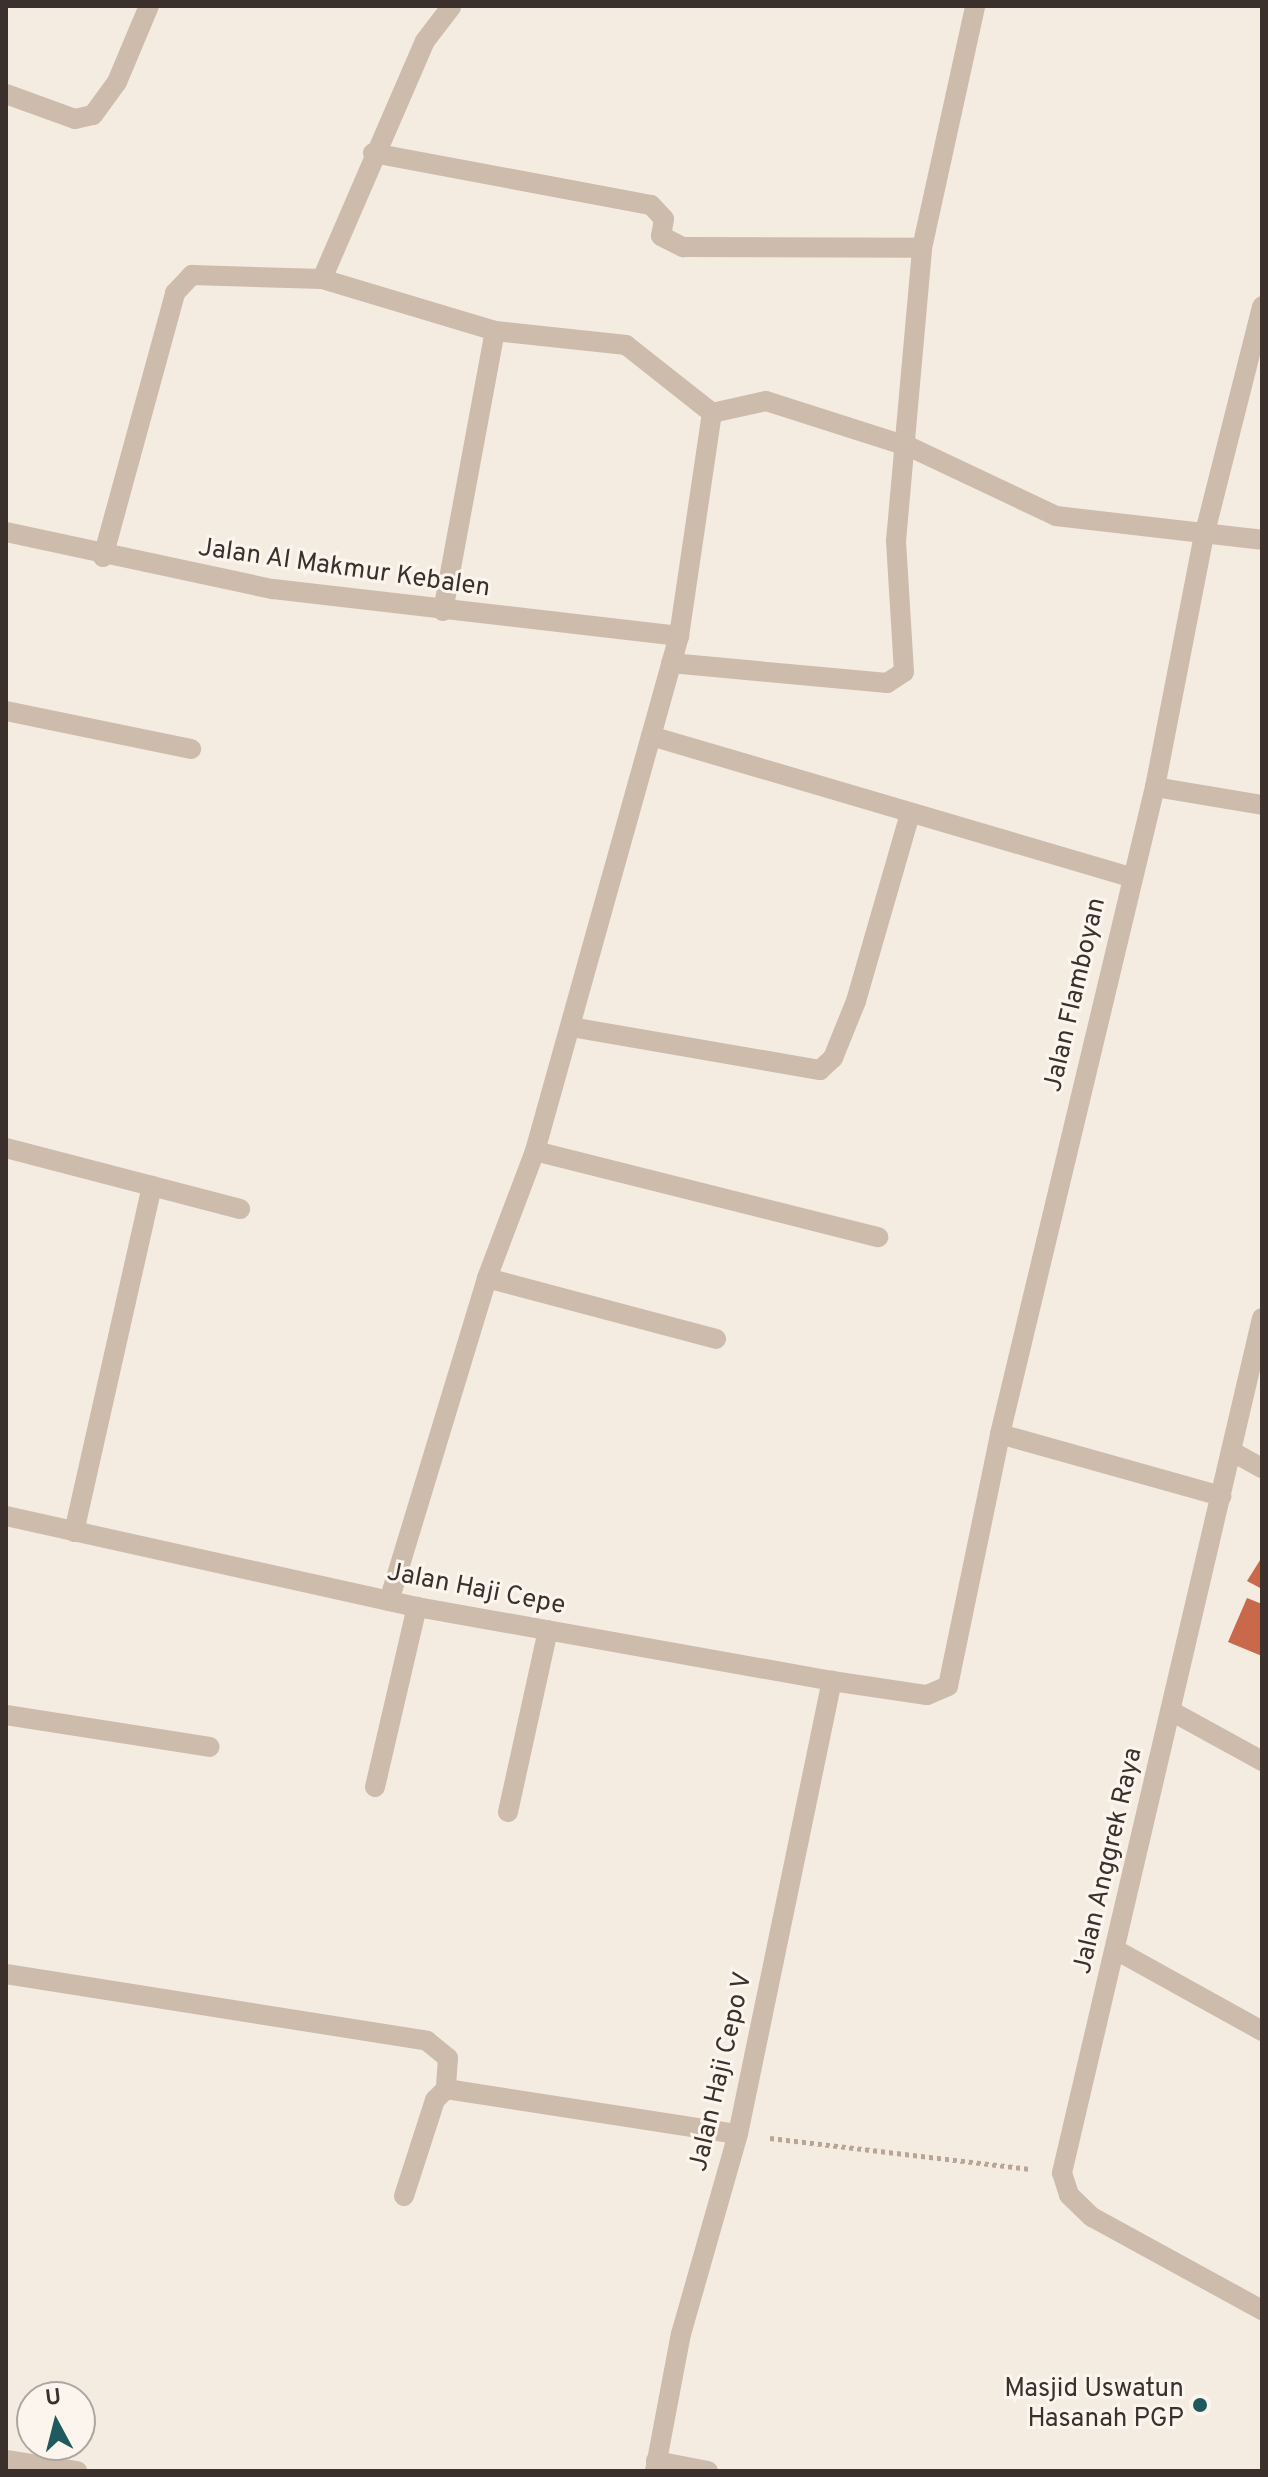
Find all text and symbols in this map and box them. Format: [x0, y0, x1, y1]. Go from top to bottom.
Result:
street label: Jalan Al Makmur Kebalen [195, 533, 493, 605]
street label: Jalan Flamboyan [1039, 895, 1113, 1095]
street label: Jalan Haji Cepe [384, 1557, 568, 1623]
street label: Jalan Anggrek Raya [1068, 1744, 1150, 1978]
street label: Jalan Haji Cepo V [684, 1969, 760, 2175]
place label: Masjid Uswatun Hasanah PGP [1004, 2374, 1184, 2436]
north arrow [16, 2381, 96, 2461]
text: U [44, 2384, 63, 2413]
marker: Masjid Uswatun Hasanah PGP [1191, 2396, 1209, 2414]

